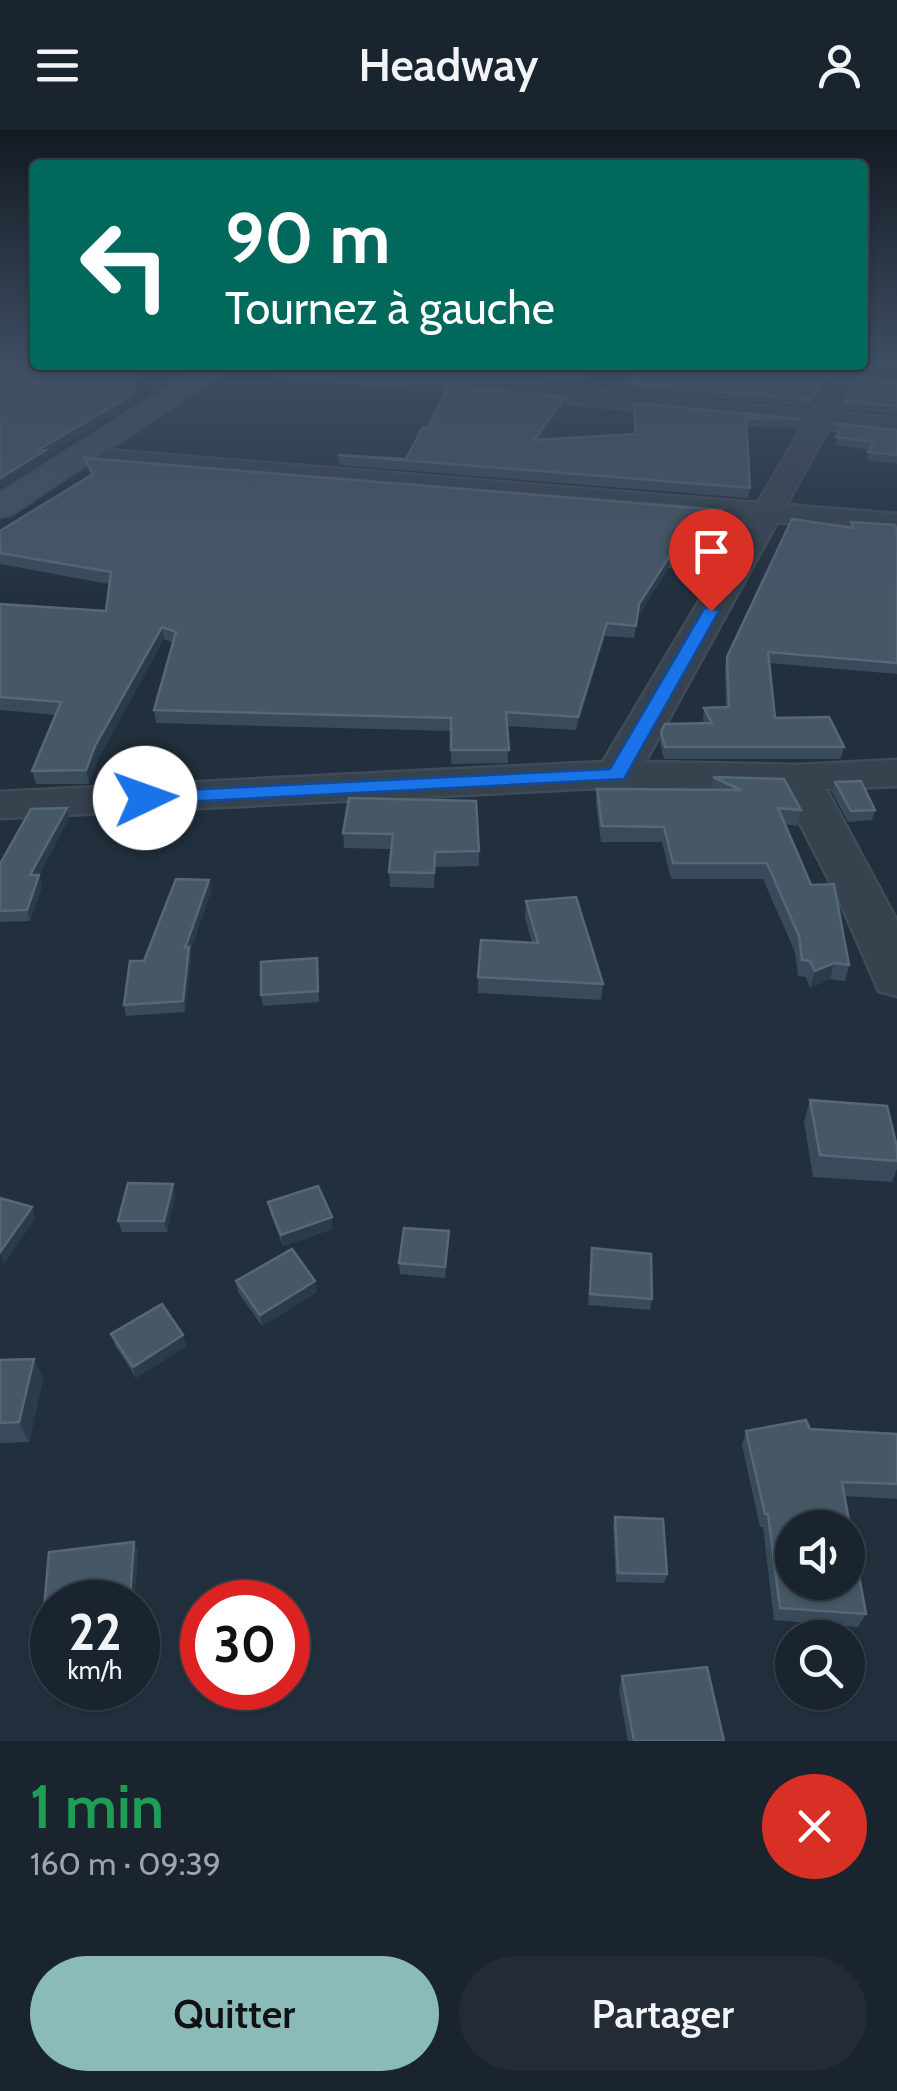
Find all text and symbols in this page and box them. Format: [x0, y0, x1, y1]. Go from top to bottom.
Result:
icon: menu [30, 38, 85, 93]
text: Headway [359, 38, 538, 92]
icon: person [812, 38, 867, 93]
text: 90 m [225, 195, 390, 281]
icon: left [60, 200, 190, 330]
text: Tournez à gauche [225, 281, 555, 335]
pin [669, 509, 754, 612]
icon: arrive [684, 524, 739, 579]
position arrow [93, 746, 197, 850]
map controls [775, 1510, 865, 1710]
button: sound [775, 1510, 865, 1600]
speed limit sign: 30 [180, 1580, 310, 1710]
text: 22 [69, 1602, 121, 1663]
button: search [775, 1620, 865, 1710]
text: km/h [68, 1655, 122, 1685]
text: 1 min [30, 1770, 164, 1843]
button: close [762, 1774, 867, 1879]
text: 160 m · 09:39 [30, 1844, 221, 1883]
button: Quitter [30, 1956, 439, 2071]
button: Partager [459, 1956, 867, 2071]

